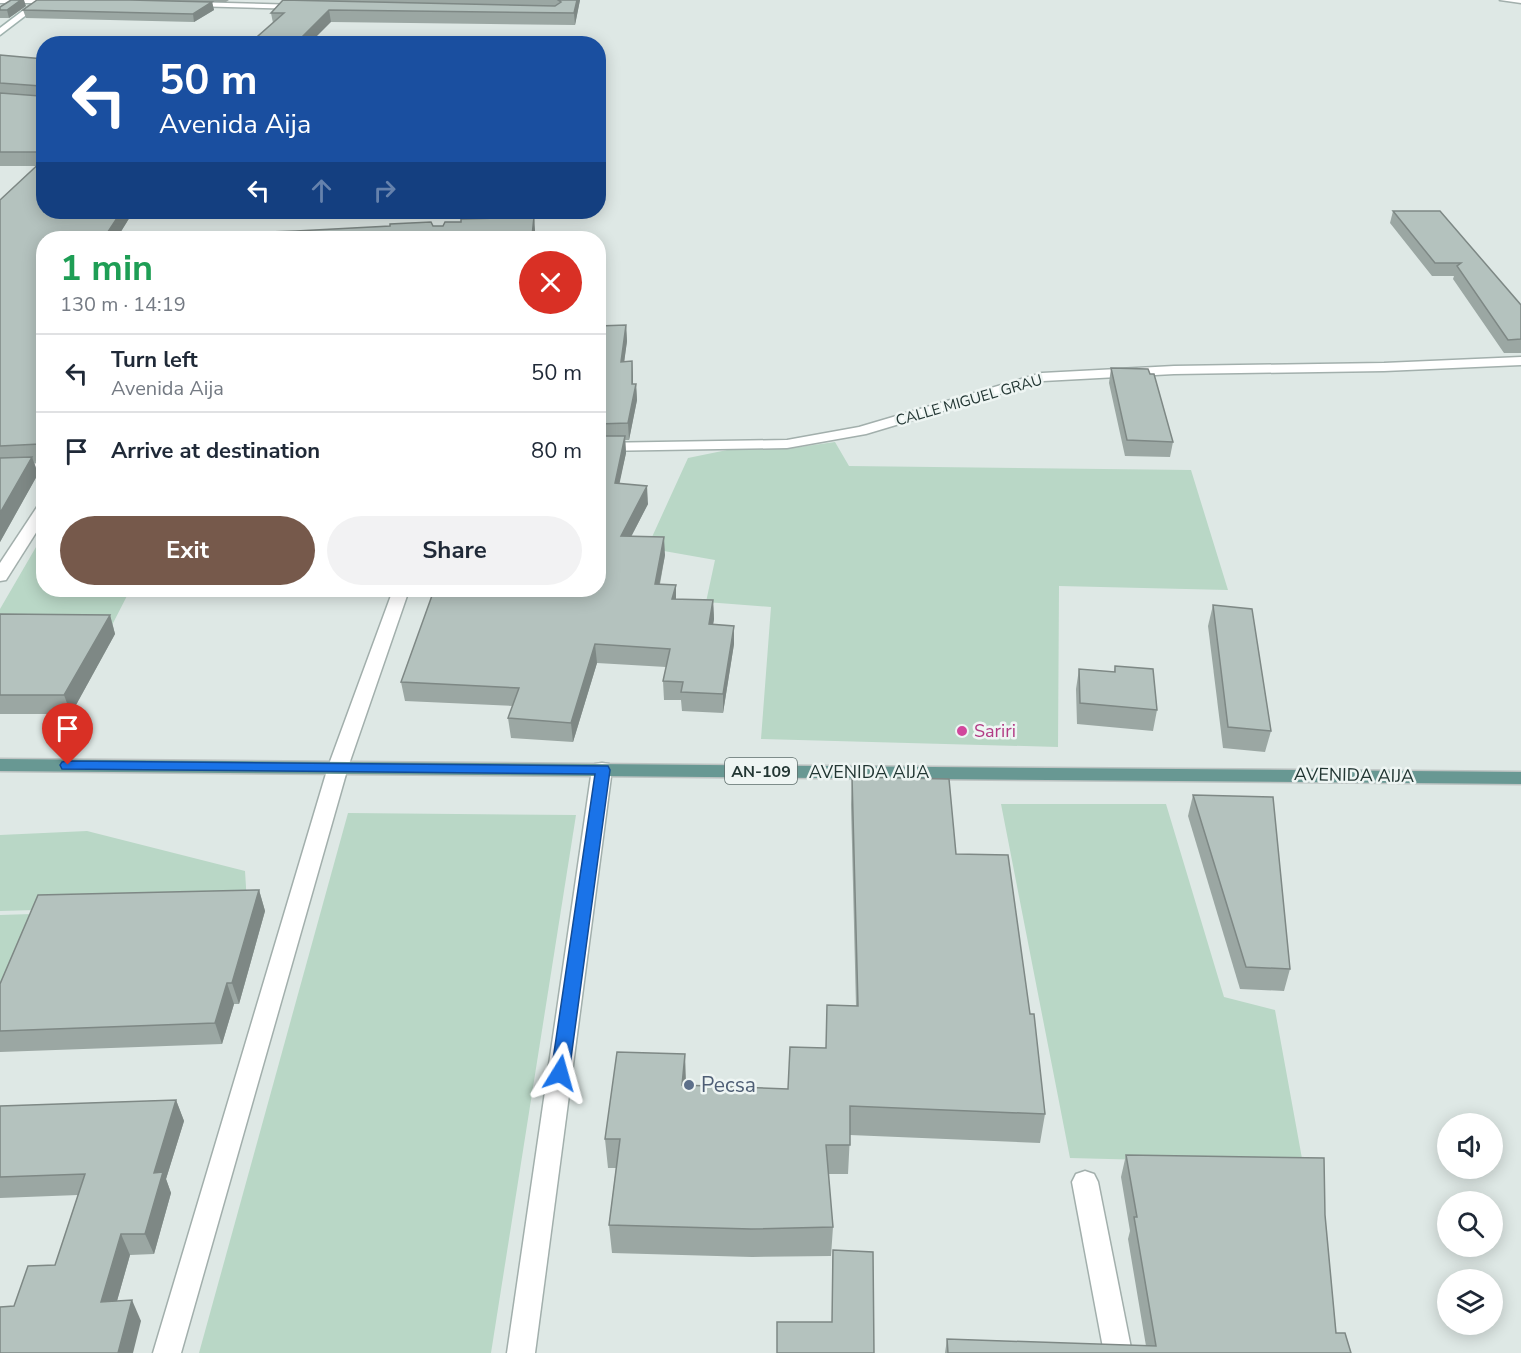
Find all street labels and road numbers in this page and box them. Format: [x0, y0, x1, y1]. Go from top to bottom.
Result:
street label: CALLE MIGUEL GRAU [893, 370, 1045, 430]
road number: AN-109 [725, 758, 797, 784]
street label: AVENIDA AIJA [809, 760, 929, 784]
street label: AVENIDA AIJA [1294, 762, 1414, 788]

